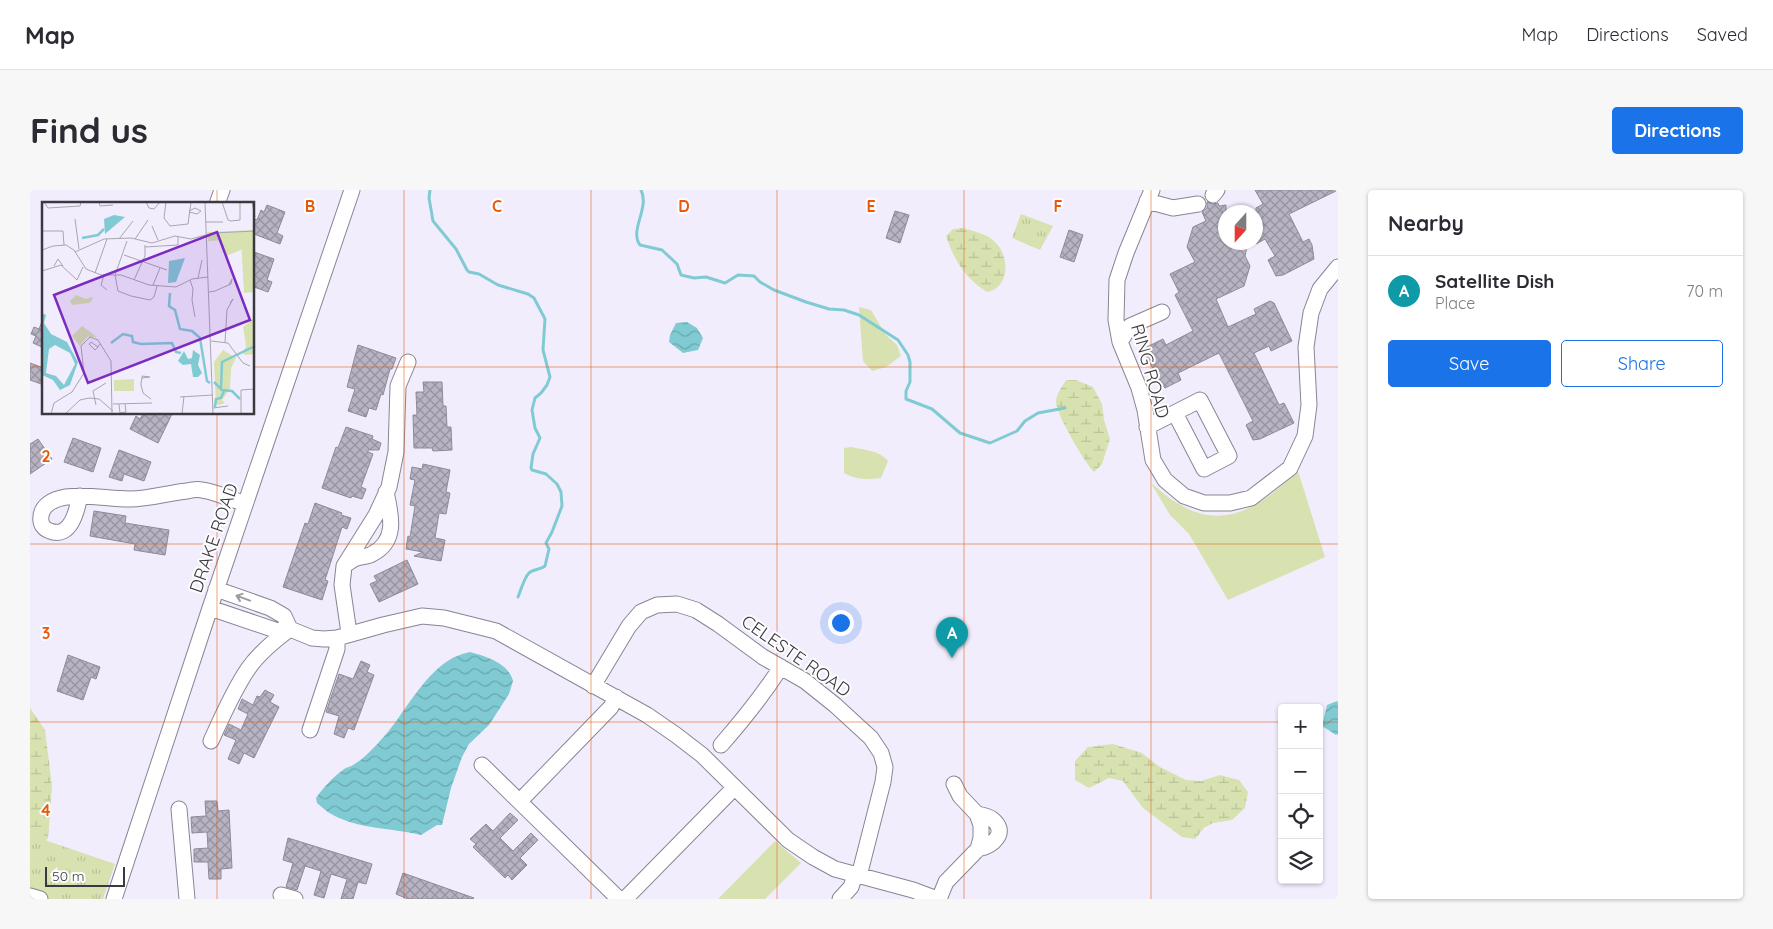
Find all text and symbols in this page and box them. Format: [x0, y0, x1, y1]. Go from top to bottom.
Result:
text: Map [25, 20, 75, 50]
text: Map [1521, 23, 1558, 46]
text: Directions [1586, 23, 1669, 46]
text: Saved [1697, 23, 1748, 46]
button: Directions [1612, 107, 1743, 154]
text: Find us [30, 108, 148, 152]
text: B [305, 196, 315, 216]
text: C [492, 196, 502, 216]
text: D [678, 196, 690, 216]
text: E [866, 196, 876, 216]
text: F [1054, 196, 1063, 216]
inset map [42, 202, 255, 415]
north arrow [1218, 205, 1263, 250]
text: Nearby [1388, 210, 1464, 236]
text: Satellite Dish [1435, 269, 1554, 293]
text: A [1399, 281, 1409, 301]
text: 70 m [1686, 281, 1723, 301]
text: Place [1435, 293, 1475, 313]
street label: RING ROAD [1126, 321, 1175, 421]
button: Save [1388, 340, 1551, 387]
button: Share [1561, 340, 1723, 387]
text: 2 [41, 446, 51, 466]
street label: DRAKE ROAD [184, 480, 243, 596]
one-way arrow [236, 593, 251, 602]
street label: CELESTE ROAD [737, 609, 855, 702]
your location [828, 610, 854, 636]
pin: A [936, 617, 968, 658]
text: 3 [42, 623, 50, 643]
map controls [1278, 704, 1323, 884]
button: + [1278, 704, 1323, 749]
button: − [1278, 749, 1323, 794]
button: locate [1278, 794, 1323, 839]
text: 4 [41, 800, 51, 820]
button: layers [1278, 839, 1323, 884]
scale bar [45, 864, 125, 887]
text: 50 m [52, 867, 85, 885]

